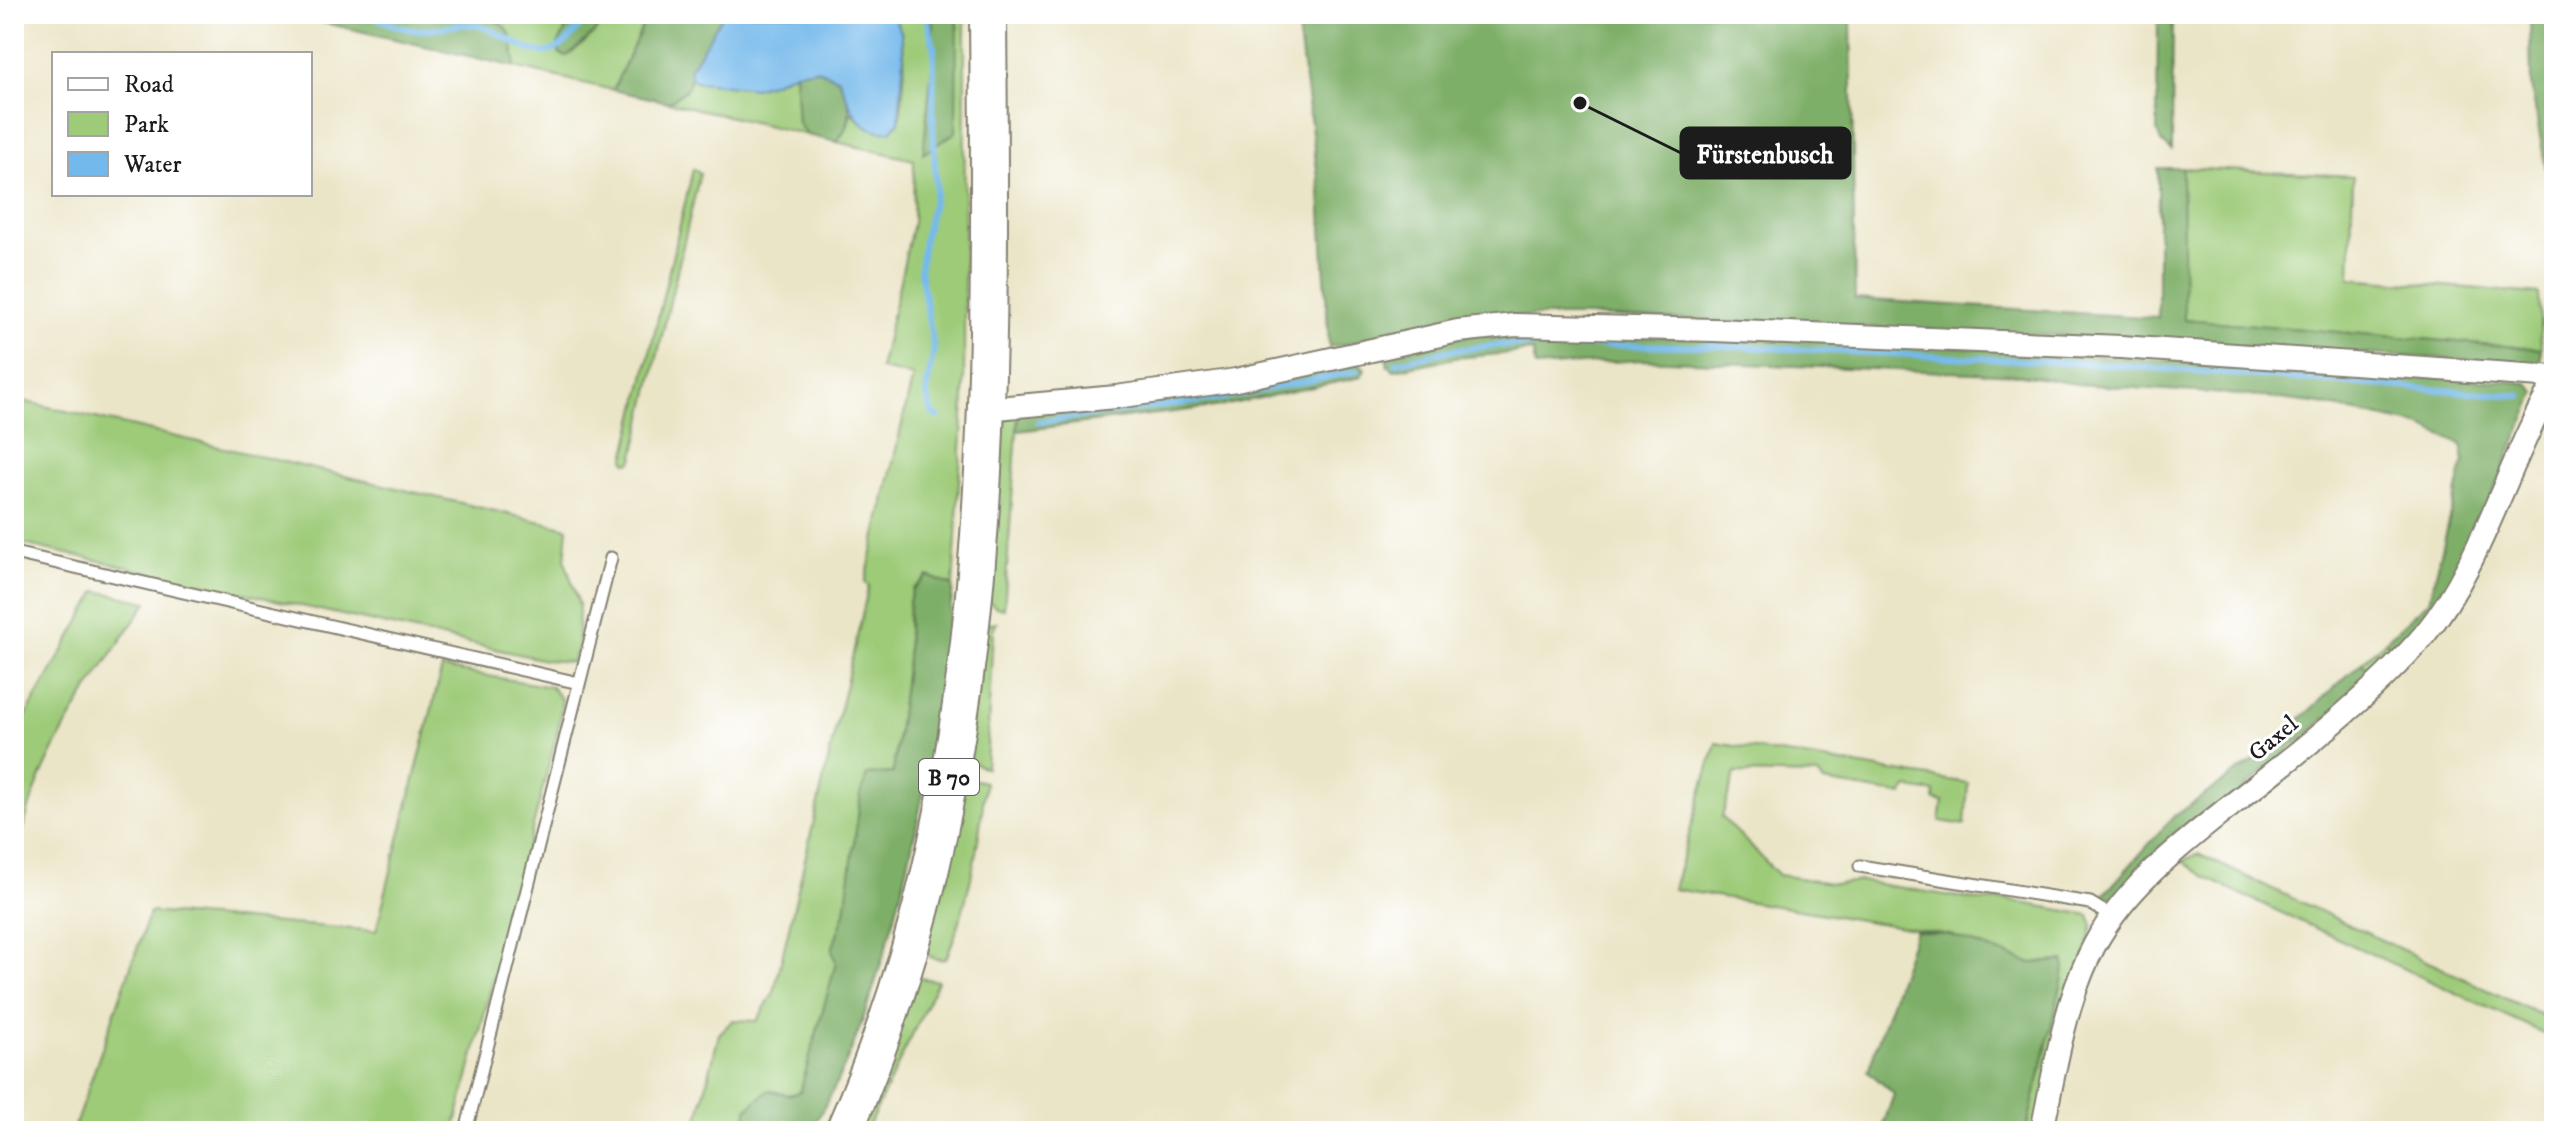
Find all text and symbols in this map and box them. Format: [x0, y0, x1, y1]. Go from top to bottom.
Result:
legend [52, 52, 312, 196]
text: Road [124, 70, 174, 100]
text: Park [124, 110, 169, 140]
callout: Fürstenbusch [1681, 128, 1850, 178]
text: Fürstenbusch [1696, 139, 1834, 172]
text: Water [123, 150, 181, 180]
street label: Gaxel [2243, 709, 2305, 768]
road number: B 70 [919, 759, 979, 795]

